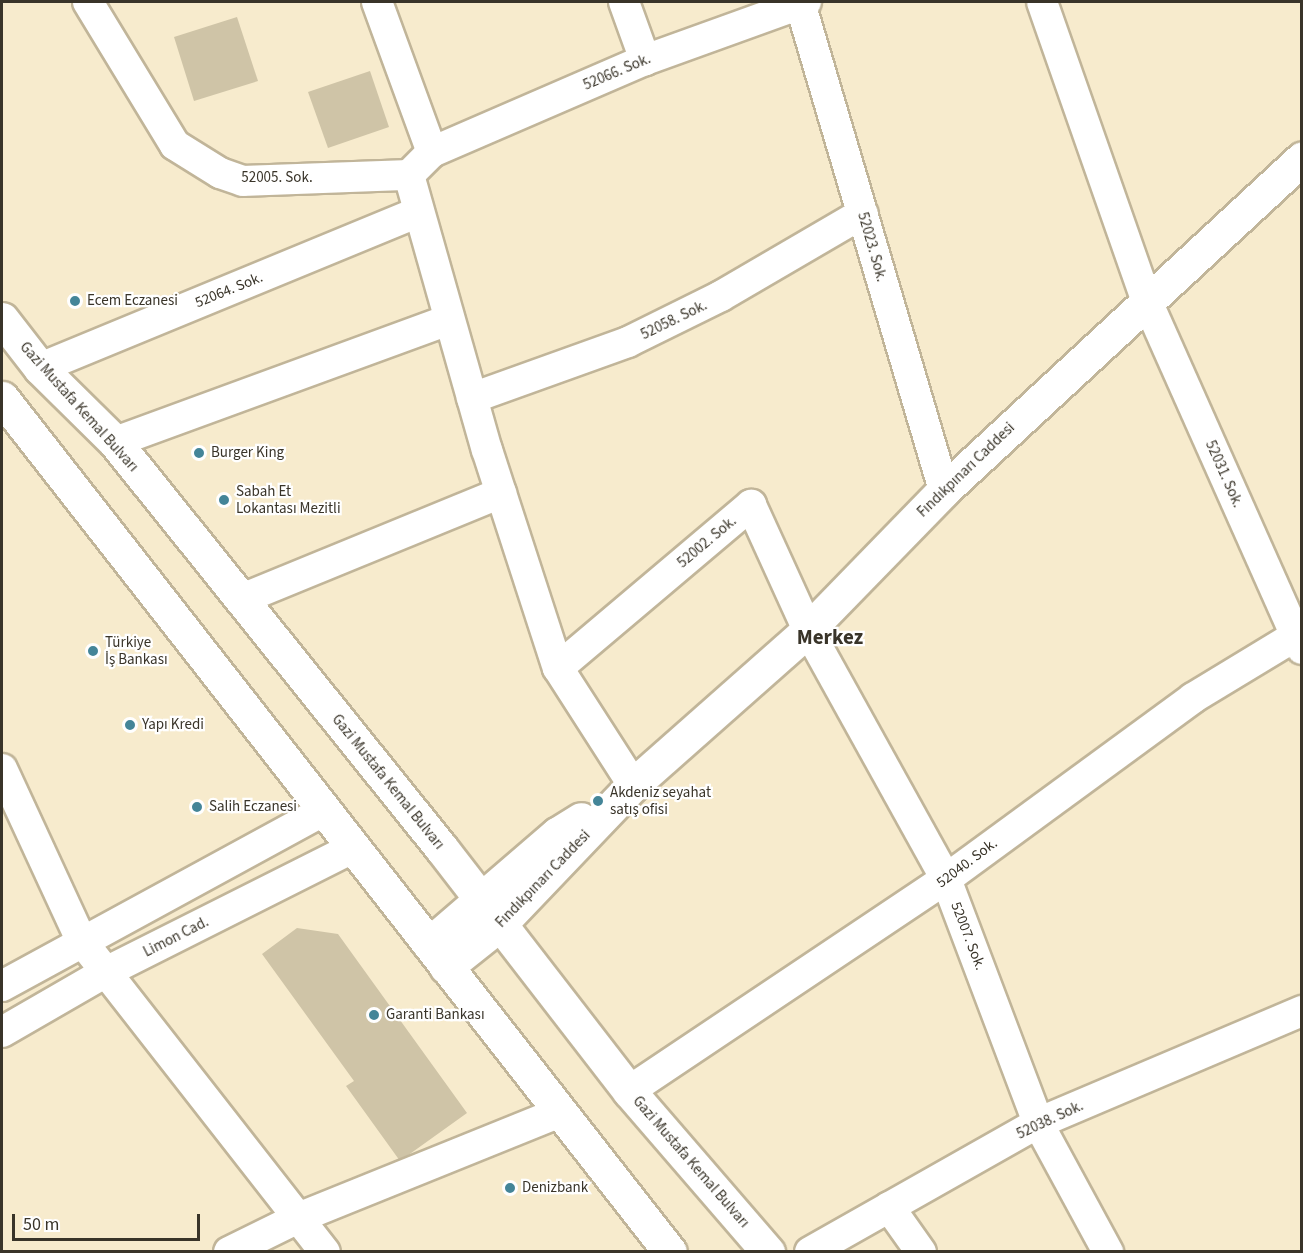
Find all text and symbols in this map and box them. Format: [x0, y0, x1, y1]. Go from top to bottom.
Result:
street label: 52066. Sok. [581, 50, 653, 94]
street label: 52005. Sok. [241, 169, 313, 187]
street label: 52023. Sok. [853, 210, 891, 284]
street label: 52064. Sok. [192, 268, 266, 312]
place label: Ecem Eczanesi [87, 292, 178, 310]
marker: Ecem Eczanesi [68, 294, 82, 308]
street label: 52058. Sok. [638, 296, 710, 344]
street label: Gazi Mustafa Kemal Bulvarı [16, 338, 142, 476]
street label: Fındıkpınarı Caddesi [914, 419, 1018, 521]
street label: 52031. Sok. [1201, 438, 1247, 510]
place label: Burger King [211, 444, 284, 462]
marker: Burger King [192, 446, 206, 460]
place label: Sabah Et Lokantası Mezitli [236, 482, 341, 517]
marker: Sabah Et Lokantası Mezitli [217, 493, 231, 507]
street label: 52002. Sok. [674, 512, 740, 572]
district label: Merkez [797, 624, 863, 650]
place label: Türkiye İş Bankası [105, 633, 168, 668]
marker: Türkiye İş Bankası [86, 644, 100, 658]
street label: Gazi Mustafa Kemal Bulvarı [328, 711, 448, 853]
place label: Yapı Kredi [142, 716, 204, 734]
marker: Yapı Kredi [123, 718, 137, 732]
place label: Akdeniz seyahat satış ofisi [610, 783, 711, 818]
marker: Akdeniz seyahat satış ofisi [591, 794, 605, 808]
place label: Salih Eczanesi [209, 798, 297, 816]
marker: Salih Eczanesi [190, 800, 204, 814]
street label: Fındıkpınarı Caddesi [492, 827, 594, 931]
street label: 52040. Sok. [933, 834, 1001, 892]
street label: 52007. Sok. [947, 899, 989, 973]
street label: Limon Cad. [140, 913, 212, 961]
place label: Garanti Bankası [386, 1006, 485, 1024]
marker: Garanti Bankası [367, 1008, 381, 1022]
street label: Gazi Mustafa Kemal Bulvarı [629, 1092, 753, 1232]
street label: 52038. Sok. [1014, 1097, 1086, 1143]
place label: Denizbank [522, 1179, 588, 1197]
marker: Denizbank [503, 1181, 517, 1195]
scale bar [15, 1202, 202, 1240]
text: 50 m [23, 1212, 59, 1237]

